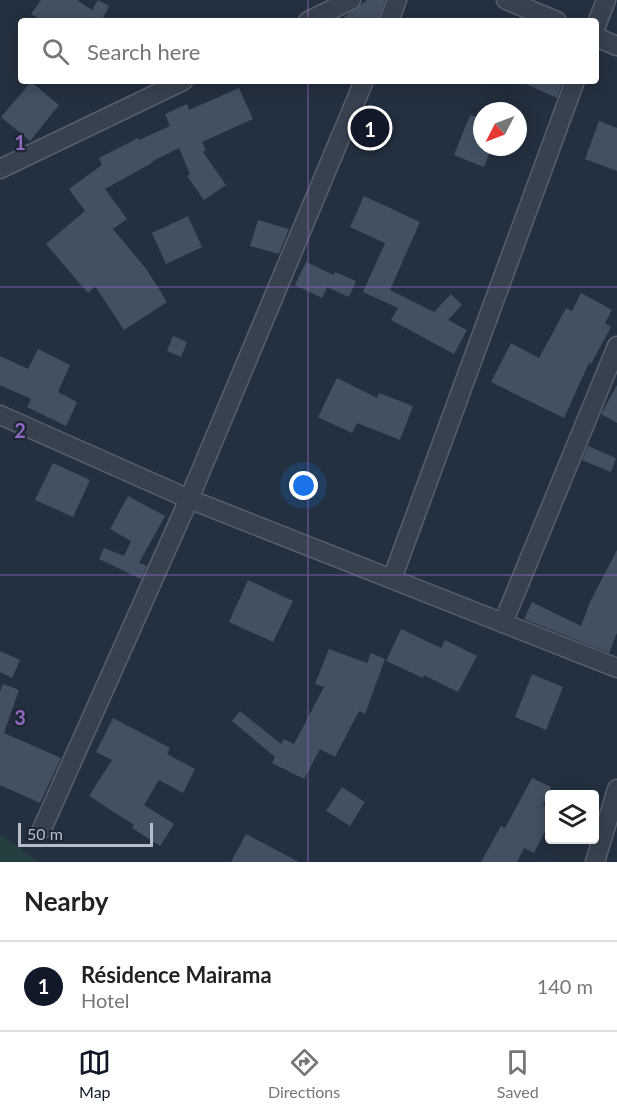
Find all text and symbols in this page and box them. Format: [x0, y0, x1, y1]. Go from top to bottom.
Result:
search box [18, 18, 599, 84]
icon: search [39, 35, 72, 68]
text: Search here [87, 38, 200, 65]
north arrow [473, 102, 527, 156]
pin: 1 [350, 106, 389, 150]
text: 1 [14, 130, 26, 154]
text: 2 [14, 418, 26, 442]
your location [289, 471, 318, 500]
text: 3 [14, 705, 26, 729]
map controls [545, 790, 599, 844]
button: layers [545, 790, 599, 844]
scale bar [18, 820, 153, 848]
text: 50 m [27, 824, 63, 843]
text: Nearby [24, 885, 109, 917]
text: Résidence Mairama [81, 961, 272, 988]
text: 1 [38, 974, 49, 998]
text: 140 m [537, 974, 593, 998]
text: Hotel [81, 988, 130, 1012]
tab: Map [78, 1046, 111, 1101]
tab: Directions [268, 1046, 340, 1101]
tab: Saved [497, 1046, 539, 1101]

